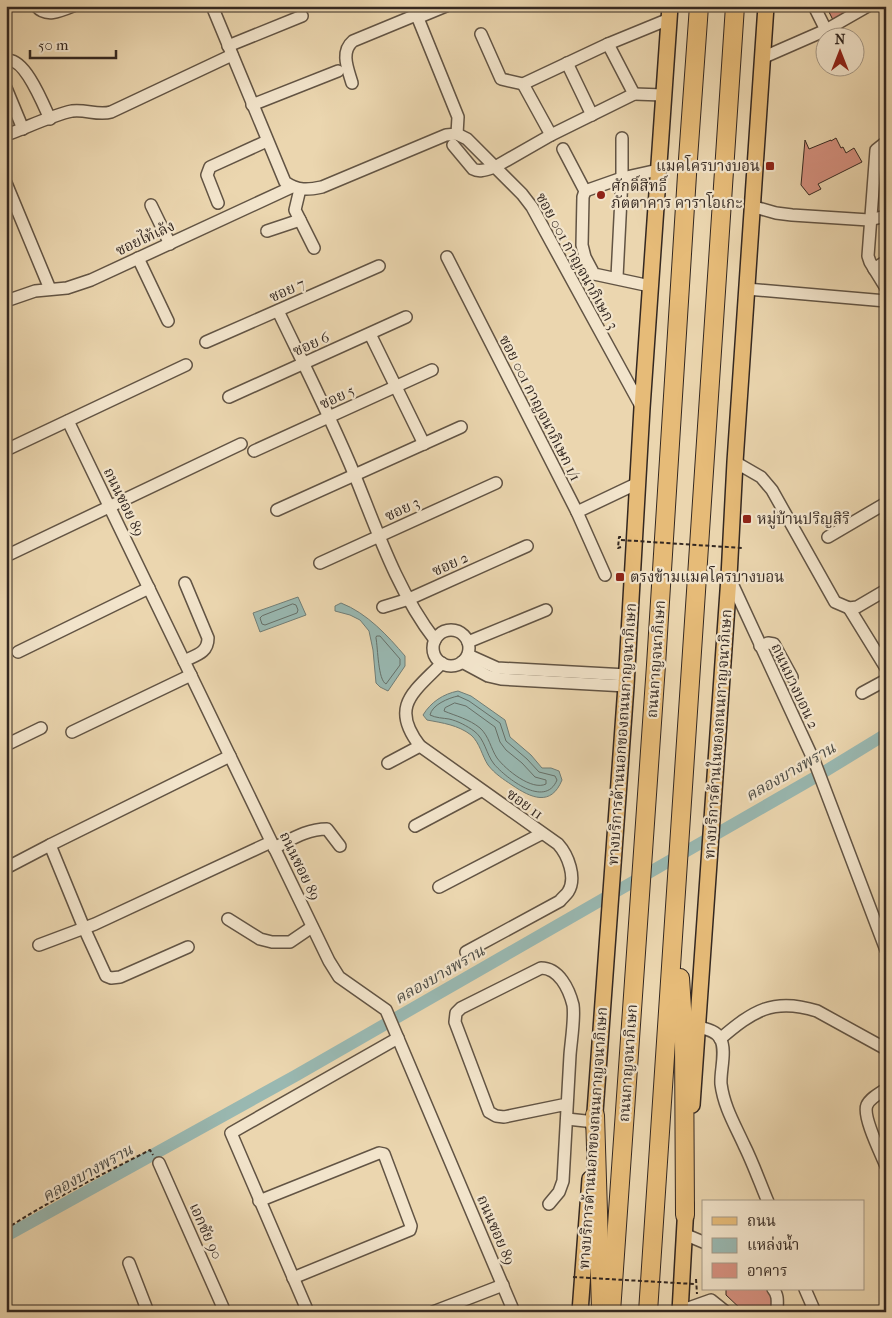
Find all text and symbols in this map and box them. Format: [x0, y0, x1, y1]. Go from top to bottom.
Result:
scale bar [30, 28, 116, 60]
north arrow [814, 28, 864, 78]
text: N [835, 31, 846, 48]
text: 50 m [38, 36, 69, 54]
place label: แมคโครบางบอน [656, 155, 760, 175]
marker: แมคโครบางบอน [764, 160, 776, 172]
place label: ศักดิ์สิทธิ์ ภัตตาคาร คาราโอเกะ [611, 175, 742, 212]
street label: ซอย 001 กาญจนาภิเษก 3 [532, 189, 622, 333]
marker: ศักดิ์สิทธิ์ ภัตตาคาร คาราโอเกะ [595, 189, 607, 201]
street label: ซอยไท้เล้ง [112, 215, 178, 260]
street label: ซอย 7 [266, 274, 308, 306]
street label: ซอย 6 [290, 328, 333, 360]
street label: ซอย 001 กาญจนาภิเษก 1/1 [495, 332, 585, 484]
street label: ซอย 5 [317, 381, 357, 413]
street label: ถนนซอย 89 [100, 465, 148, 539]
street label: ซอย 3 [382, 493, 422, 525]
place label: หมู่บ้านปริญสิริ [757, 510, 850, 529]
marker: หมู่บ้านปริญสิริ [741, 513, 753, 525]
street label: ซอย 2 [429, 548, 471, 580]
place label: ตรงข้ามแมคโครบางบอน [630, 566, 784, 586]
marker: ตรงข้ามแมคโครบางบอน [614, 571, 626, 583]
street label: ถนนกาญจนาภิเษก [643, 599, 669, 719]
street label: ทางบริการด้านนอกของถนนกาญจนาภิเษก [604, 602, 640, 866]
street label: ทางบริการด้านในของถนนกาญจนาภิเษก [698, 608, 736, 860]
street label: ถนนบางบอน 2 [767, 640, 823, 732]
water label: คลองบางพราน [742, 738, 839, 805]
street label: ซอย 11 [503, 785, 547, 823]
street label: ถนนซอย 89 [276, 829, 324, 903]
water label: คลองบางพราน [391, 941, 488, 1008]
street label: ถนนกาญจนาภิเษก [615, 1003, 641, 1123]
street label: ทางบริการด้านนอกของถนนกาญจนาภิเษก [575, 1006, 611, 1270]
water label: คลองบางพราน [39, 1139, 136, 1205]
street label: ถนนซอย 89 [473, 1192, 519, 1268]
street label: เอกชัย 90 [186, 1200, 226, 1262]
legend [702, 1200, 864, 1290]
text: ถนน [747, 1212, 776, 1230]
text: แหล่งน้ำ [747, 1234, 799, 1254]
text: อาคาร [747, 1262, 787, 1280]

